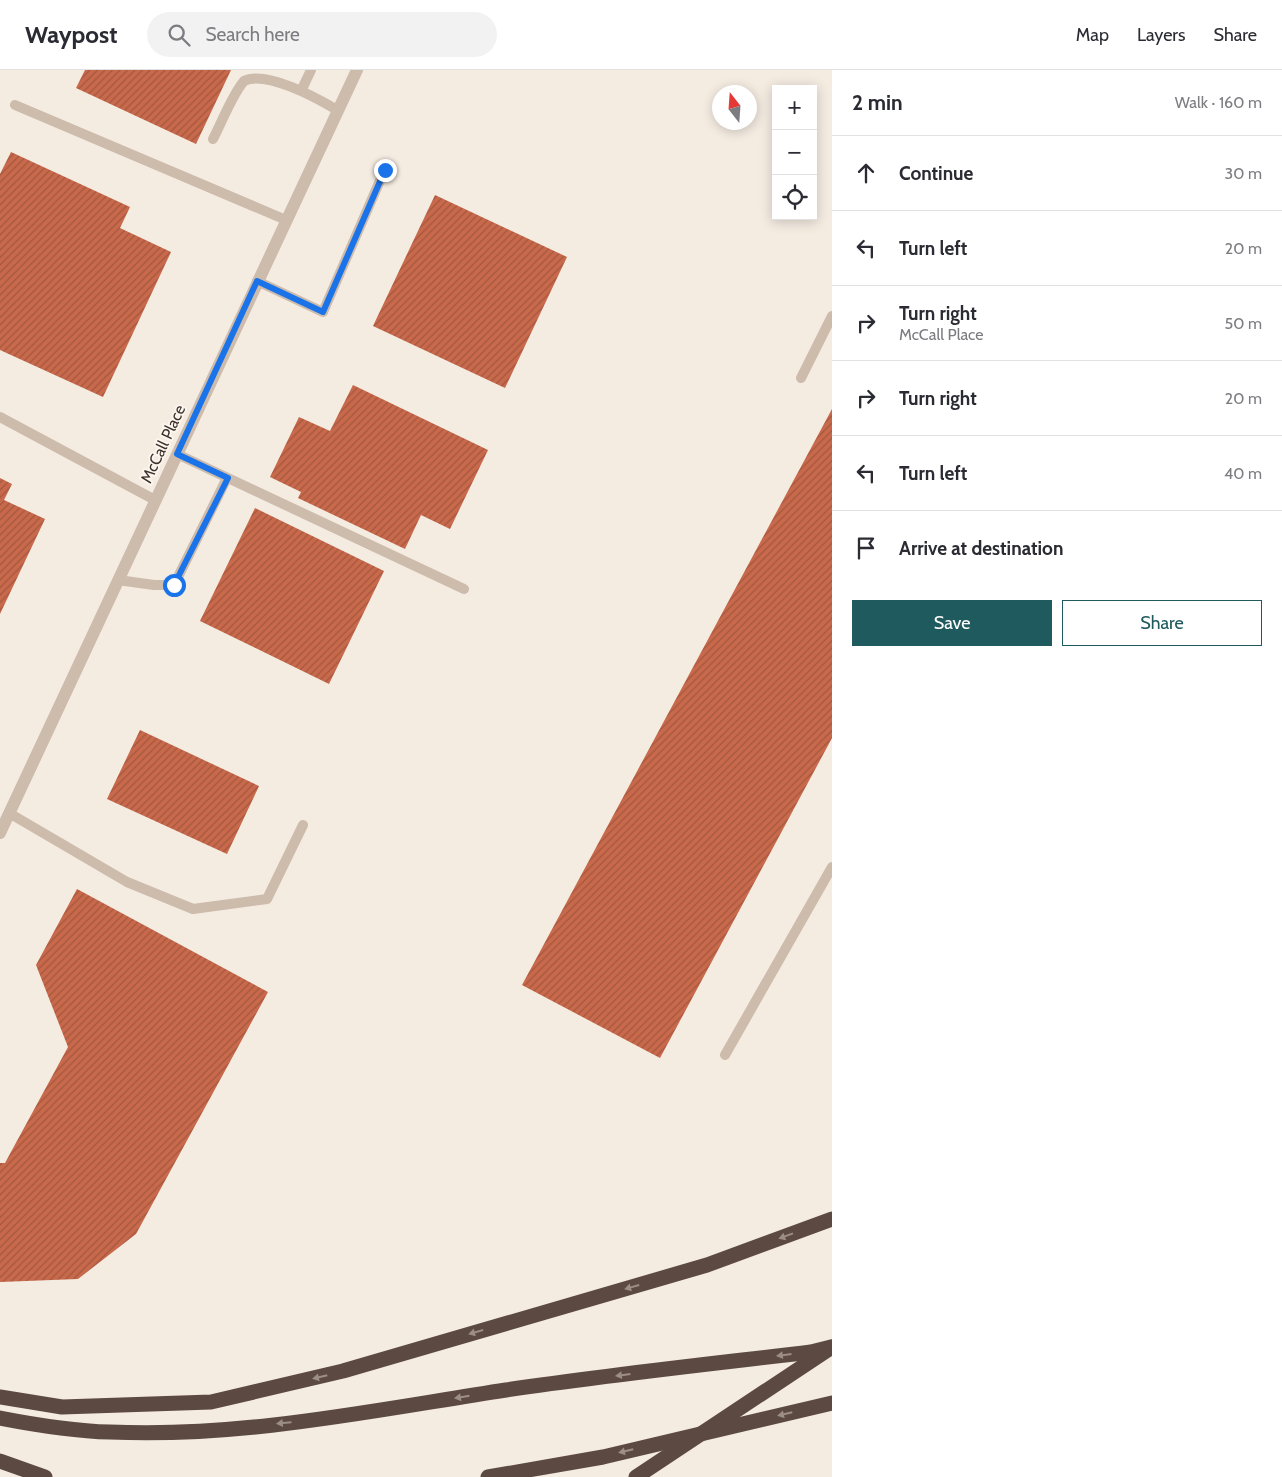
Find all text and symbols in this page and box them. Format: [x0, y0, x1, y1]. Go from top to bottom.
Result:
search box [147, 12, 497, 57]
text: Waypost [25, 20, 117, 49]
icon: search [165, 21, 193, 49]
text: Search here [205, 23, 300, 46]
text: Map [1076, 24, 1109, 46]
text: Layers [1137, 24, 1186, 46]
text: Share [1214, 24, 1257, 46]
north arrow [712, 85, 757, 130]
map controls [772, 85, 817, 220]
button: + [772, 85, 817, 130]
text: 2 min [852, 90, 903, 115]
text: Walk · 160 m [1175, 93, 1262, 112]
button: − [772, 130, 817, 175]
route end [374, 159, 397, 182]
icon: ahead [852, 159, 880, 187]
text: Continue [899, 162, 973, 185]
text: 30 m [1225, 164, 1262, 183]
button: locate [772, 175, 817, 220]
icon: left [852, 234, 880, 262]
text: Turn left [899, 237, 967, 260]
text: 20 m [1225, 239, 1262, 258]
text: Turn right [899, 302, 977, 325]
icon: right [852, 309, 880, 337]
text: 50 m [1225, 314, 1262, 333]
text: McCall Place [899, 325, 983, 344]
icon: right [852, 384, 880, 412]
text: Turn right [899, 387, 977, 410]
text: 20 m [1225, 389, 1262, 408]
street label: McCall Place [137, 402, 189, 486]
icon: left [852, 459, 880, 487]
text: Turn left [899, 462, 967, 485]
text: 40 m [1224, 464, 1262, 483]
icon: arrive [852, 534, 880, 562]
text: Arrive at destination [899, 537, 1063, 560]
route start [163, 574, 186, 597]
button: Save [852, 600, 1052, 646]
button: Share [1062, 600, 1262, 646]
one-way arrow [778, 1232, 793, 1240]
one-way arrow [624, 1283, 640, 1291]
one-way arrow [468, 1329, 483, 1337]
one-way arrow [776, 1351, 792, 1359]
one-way arrow [614, 1371, 630, 1379]
one-way arrow [312, 1373, 327, 1381]
one-way arrow [453, 1393, 469, 1401]
one-way arrow [777, 1410, 792, 1418]
one-way arrow [275, 1419, 291, 1427]
one-way arrow [619, 1447, 634, 1455]

